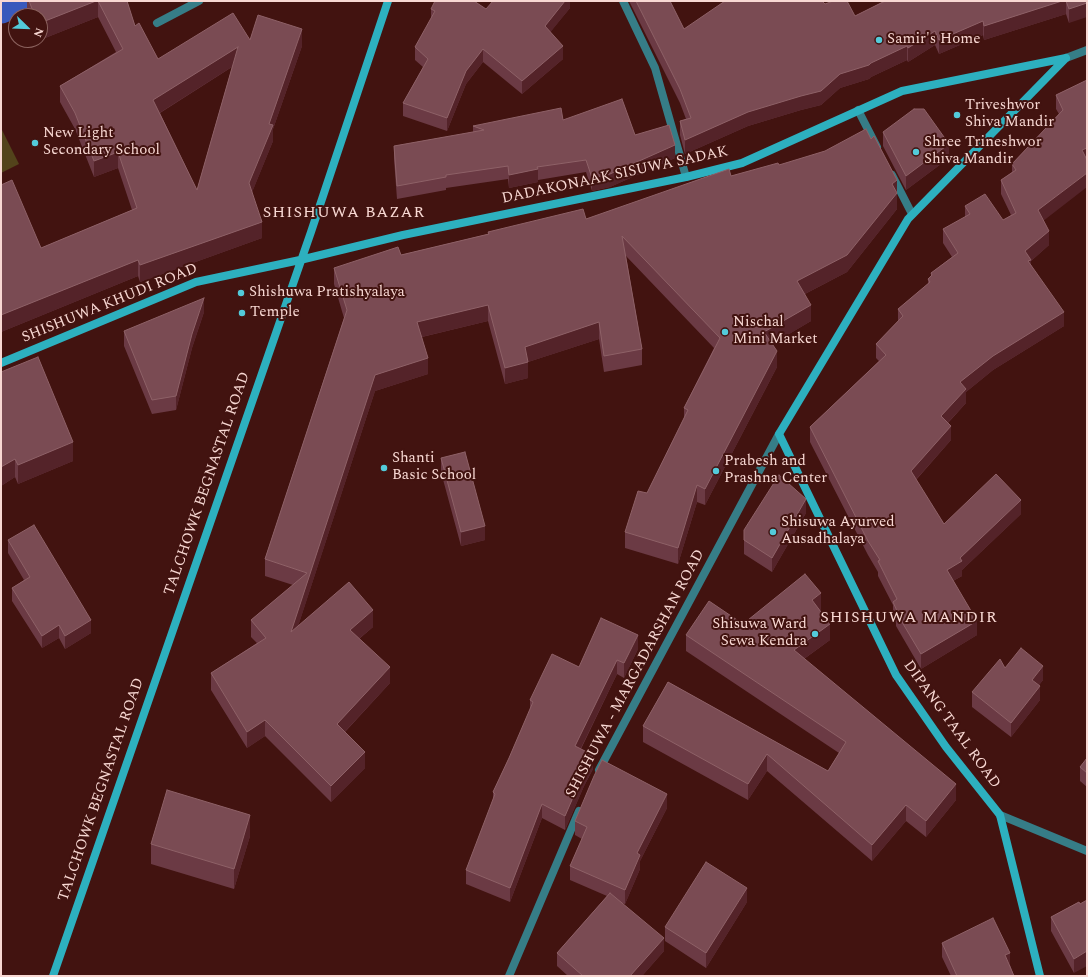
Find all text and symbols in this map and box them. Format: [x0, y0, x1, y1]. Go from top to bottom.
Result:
north arrow [8, 8, 48, 48]
text: N [29, 25, 48, 40]
place label: Samir's Home [887, 31, 980, 49]
marker: Samir's Home [874, 35, 884, 45]
place label: Triveshwor Shiva Mandir [965, 97, 1054, 132]
marker: Triveshwor Shiva Mandir [952, 110, 962, 120]
place label: New Light Secondary School [43, 125, 160, 160]
place label: Shree Trineshwor Shiva Mandir [924, 134, 1042, 169]
marker: New Light Secondary School [30, 138, 40, 148]
street label: DADAKONAAK SISUWA SADAK [500, 143, 730, 209]
marker: Shree Trineshwor Shiva Mandir [911, 147, 921, 157]
district label: SHISHUWA BAZAR [263, 204, 425, 224]
street label: SHISHUWA KHUDI ROAD [19, 260, 201, 348]
place label: Shishuwa Pratishyalaya [249, 284, 405, 302]
marker: Shishuwa Pratishyalaya [236, 288, 246, 298]
place label: Temple [250, 304, 300, 322]
marker: Temple [237, 308, 247, 318]
place label: Nischal Mini Market [733, 314, 817, 349]
marker: Nischal Mini Market [720, 327, 730, 337]
street label: TALCHOWK BEGNASTAL ROAD [161, 370, 255, 598]
place label: Shanti Basic School [392, 450, 476, 485]
place label: Prabesh and Prashna Center [724, 453, 827, 488]
marker: Shanti Basic School [379, 463, 389, 473]
marker: Prabesh and Prashna Center [711, 466, 721, 476]
place label: Shisuwa Ayurved Ausadhalaya [781, 514, 895, 549]
marker: Shisuwa Ayurved Ausadhalaya [768, 527, 778, 537]
street label: SHISHUWA - MARGADARSHAN ROAD [563, 547, 709, 801]
district label: SHISHUWA MANDIR [820, 609, 998, 629]
place label: Shisuwa Ward Sewa Kendra [712, 616, 807, 651]
marker: Shisuwa Ward Sewa Kendra [810, 629, 820, 639]
street label: DIPANG TAAL ROAD [898, 657, 1004, 793]
street label: TALCHOWK BEGNASTAL ROAD [55, 676, 149, 904]

